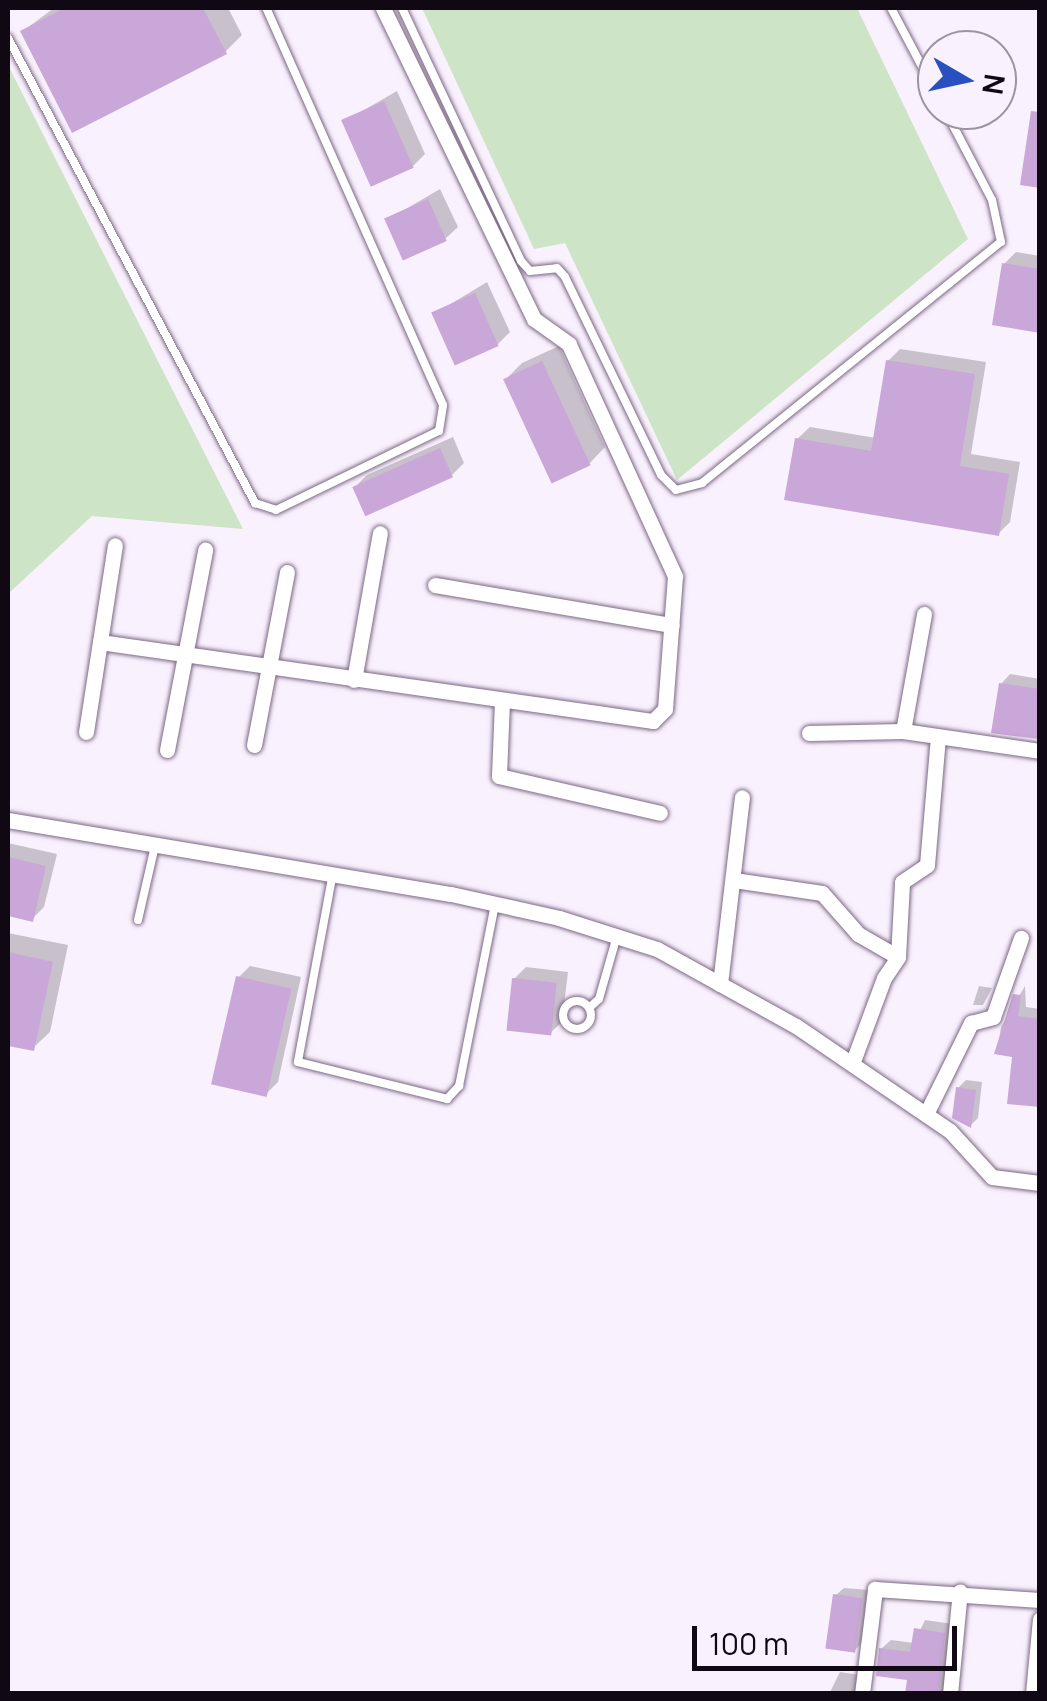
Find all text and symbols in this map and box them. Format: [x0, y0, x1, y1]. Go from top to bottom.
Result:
north arrow [917, 30, 1017, 130]
text: N [974, 71, 1015, 97]
scale bar [697, 1606, 962, 1668]
text: 100 m [709, 1623, 789, 1664]

